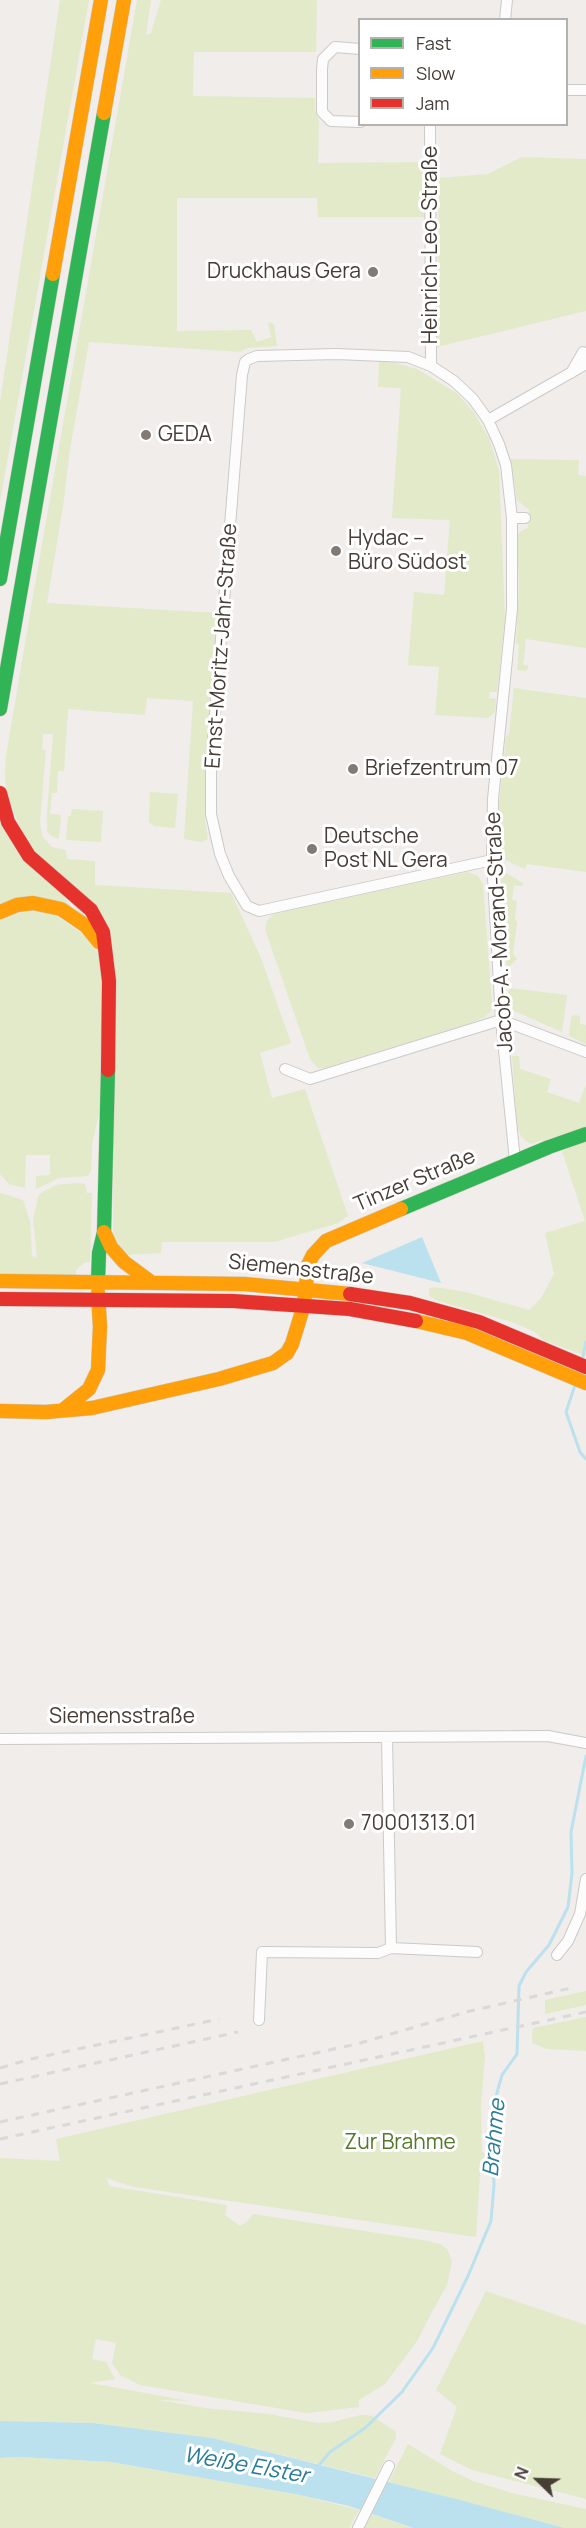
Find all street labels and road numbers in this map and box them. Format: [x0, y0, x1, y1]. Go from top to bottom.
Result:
street label: Heinrich-Leo-Straße [418, 146, 444, 344]
street label: Ernst-Moritz-Jahr-Straße [201, 523, 243, 769]
street label: Jacob-A.-Morand-Straße [481, 811, 519, 1053]
street label: Tinzer Straße [351, 1144, 479, 1218]
street label: Siemensstraße [227, 1250, 375, 1290]
street label: Siemensstraße [49, 1704, 195, 1730]

